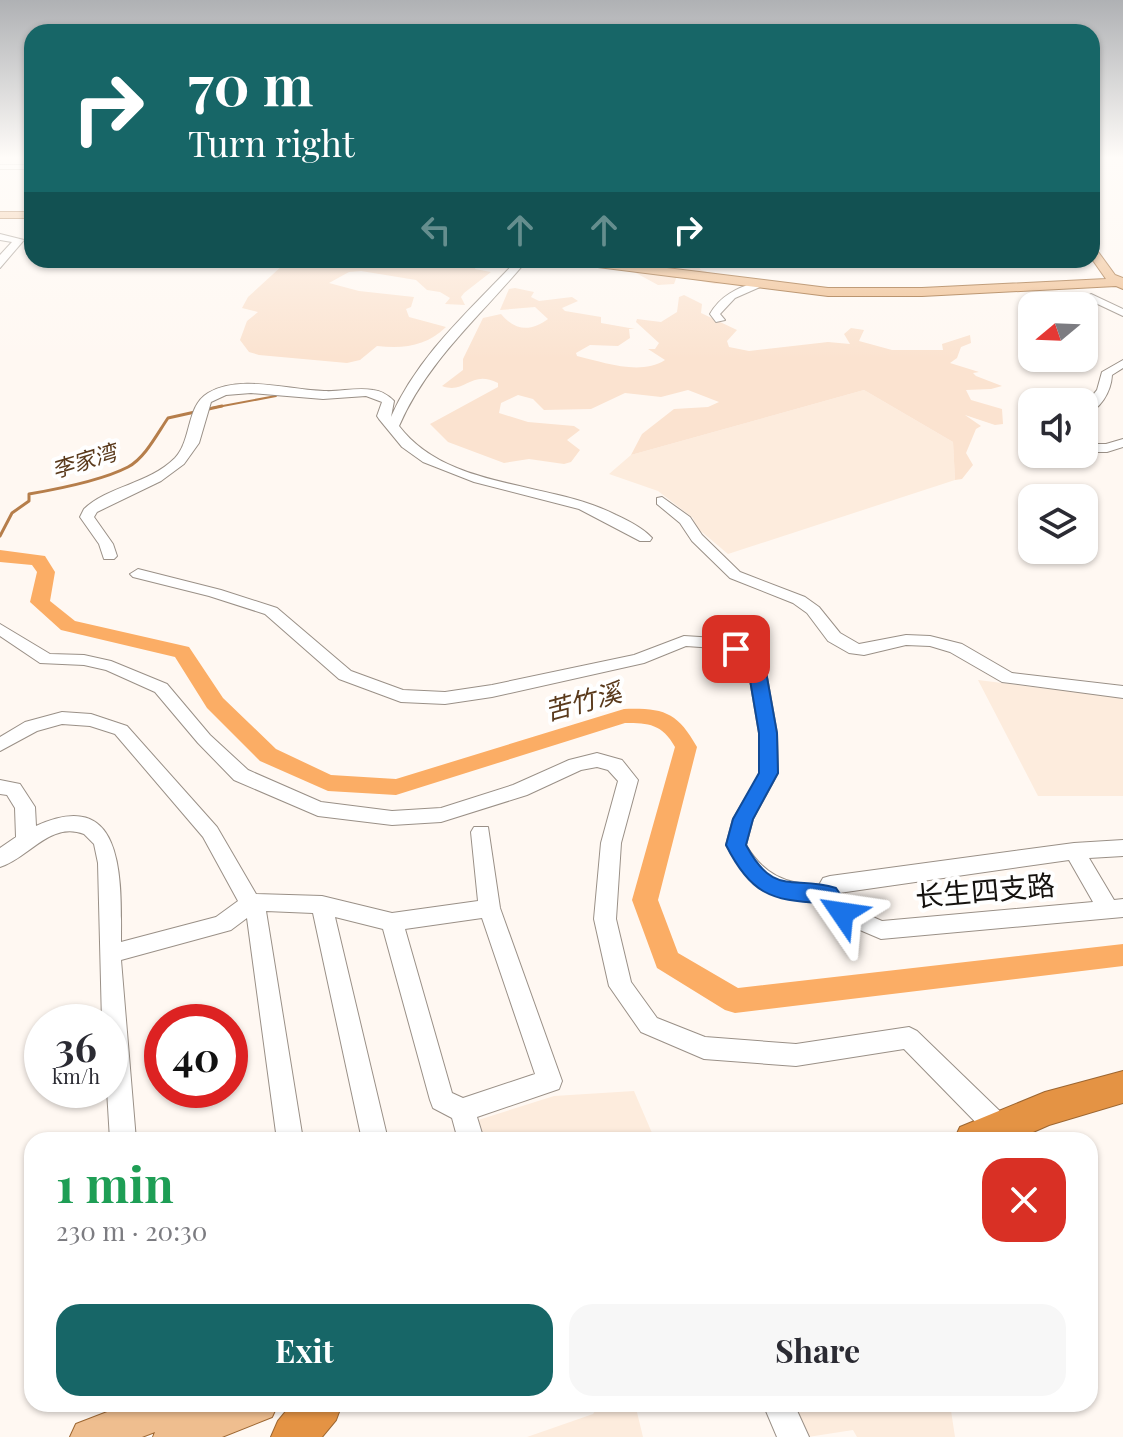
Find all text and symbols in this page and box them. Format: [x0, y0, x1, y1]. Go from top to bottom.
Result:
text: 70 m [188, 46, 313, 121]
icon: right [56, 56, 160, 160]
text: Turn right [188, 118, 355, 166]
icon: left [414, 208, 458, 252]
icon: ahead [498, 208, 542, 252]
icon: ahead [582, 208, 626, 252]
icon: right [666, 208, 710, 252]
north arrow [1018, 292, 1098, 372]
map controls [1018, 292, 1098, 564]
button: sound [1018, 388, 1098, 468]
water label: 李家湾 [48, 435, 123, 484]
button: layers [1018, 484, 1098, 564]
pin [702, 615, 770, 683]
icon: arrive [714, 627, 758, 671]
water label: 苦竹溪 [540, 673, 628, 728]
street label: 长生四支路 [914, 865, 1056, 914]
position arrow [800, 871, 884, 955]
speed limit sign: 40 [144, 1004, 248, 1108]
text: 36 [55, 1019, 97, 1072]
text: km/h [52, 1062, 100, 1089]
text: 1 min [56, 1151, 174, 1215]
button: close [982, 1158, 1066, 1242]
text: 230 m · 20:30 [56, 1213, 207, 1248]
button: Exit [56, 1304, 553, 1396]
button: Share [569, 1304, 1066, 1396]

